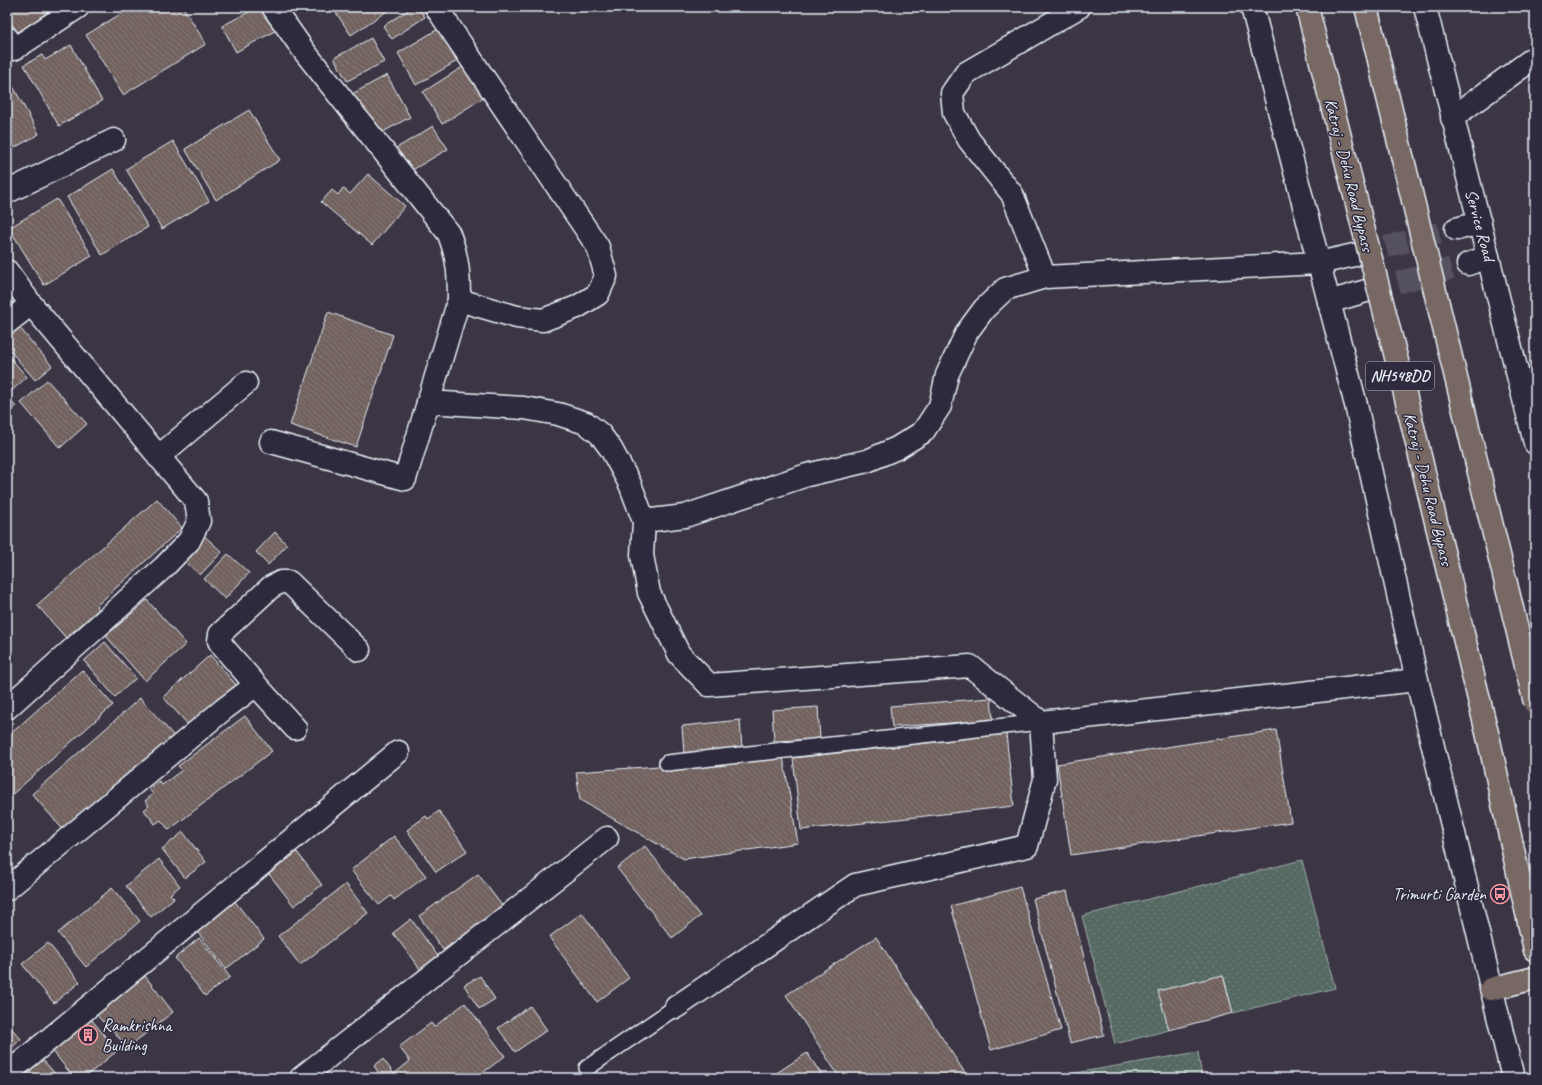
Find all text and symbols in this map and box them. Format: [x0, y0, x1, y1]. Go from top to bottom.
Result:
street label: Katraj - Dehu Road Bypass [1320, 96, 1379, 256]
street label: Service Road [1460, 187, 1500, 265]
road number: NH548DD [1366, 362, 1434, 390]
street label: Katraj - Dehu Road Bypass [1399, 410, 1458, 570]
bus stop icon: Trimurti Garden [1489, 883, 1511, 905]
place label: Trimurti Garden [1393, 884, 1487, 905]
place label: Ramkrishna Building [102, 1015, 174, 1056]
building icon: Ramkrishna Building [77, 1024, 99, 1046]

